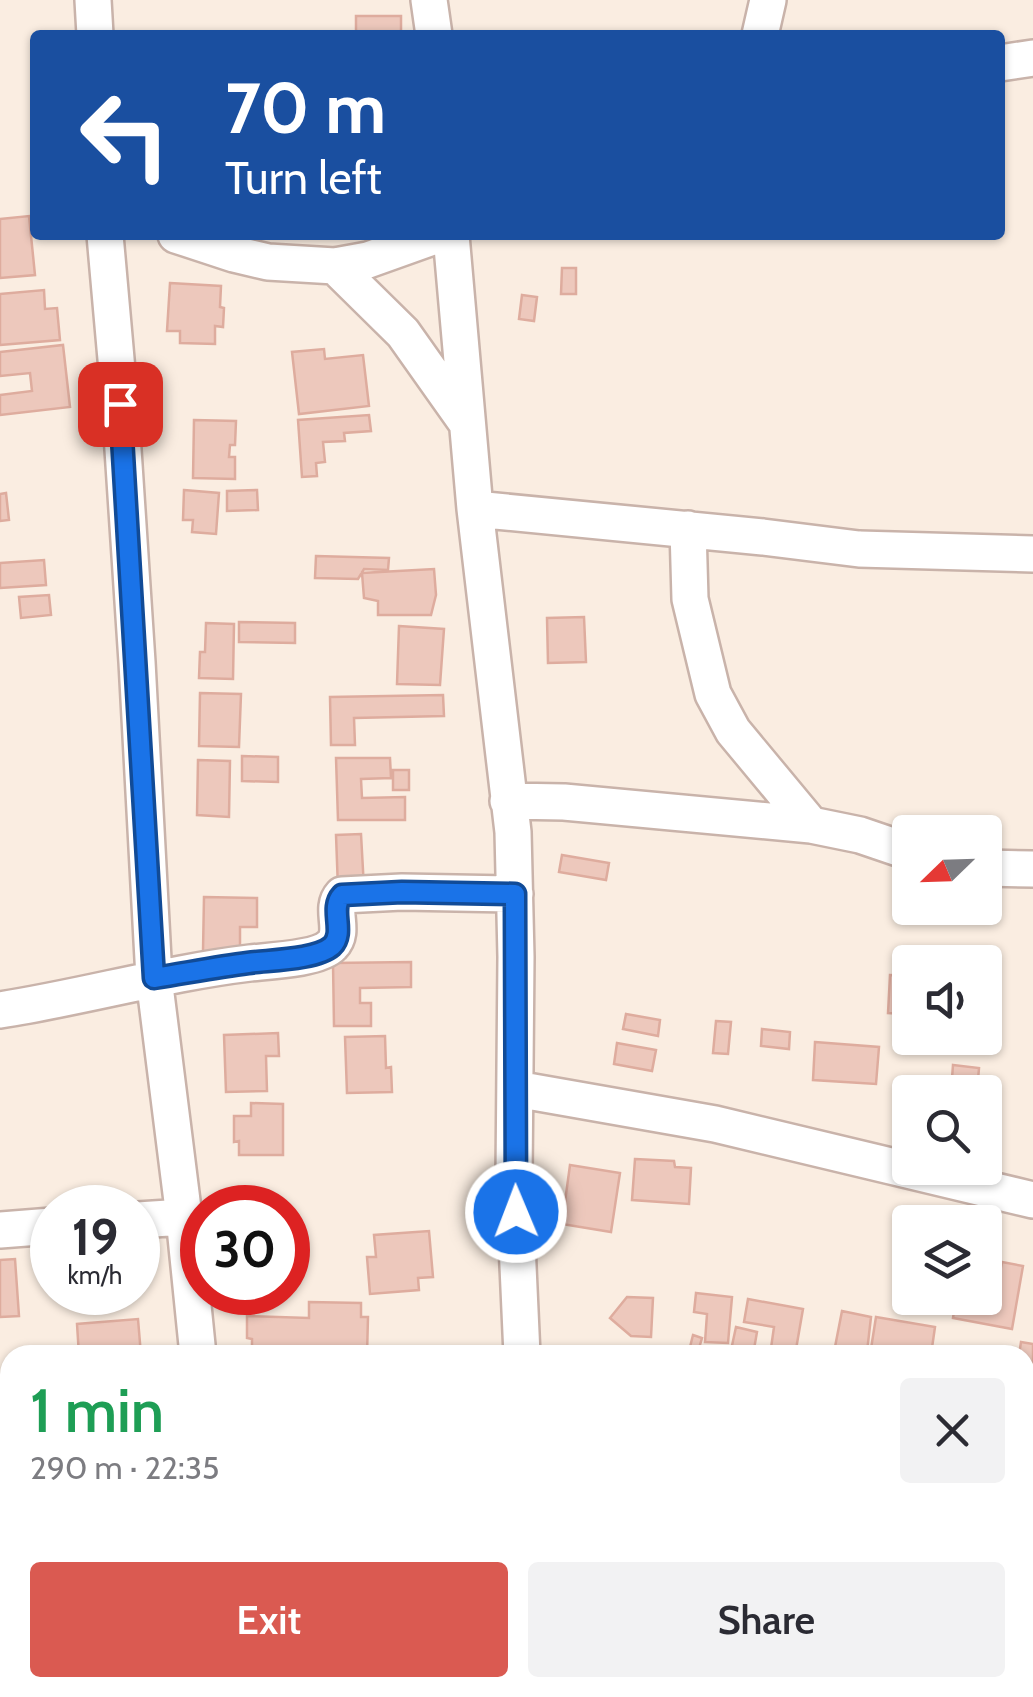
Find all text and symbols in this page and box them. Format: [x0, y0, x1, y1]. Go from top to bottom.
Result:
text: 70 m [225, 65, 386, 151]
icon: left [60, 70, 190, 200]
text: Turn left [225, 151, 382, 205]
pin [78, 362, 163, 447]
icon: arrive [93, 377, 148, 432]
north arrow [892, 815, 1002, 925]
map controls [892, 815, 1002, 1315]
button: sound [892, 945, 1002, 1055]
button: search [892, 1075, 1002, 1185]
position arrow [464, 1160, 568, 1264]
speed limit sign: 30 [180, 1185, 310, 1315]
button: layers [892, 1205, 1002, 1315]
text: 19 [72, 1207, 118, 1268]
text: km/h [68, 1260, 122, 1290]
text: 1 min [30, 1374, 164, 1447]
button: close [900, 1378, 1005, 1483]
text: 290 m · 22:35 [30, 1448, 219, 1487]
button: Exit [30, 1562, 508, 1677]
button: Share [528, 1562, 1005, 1677]

